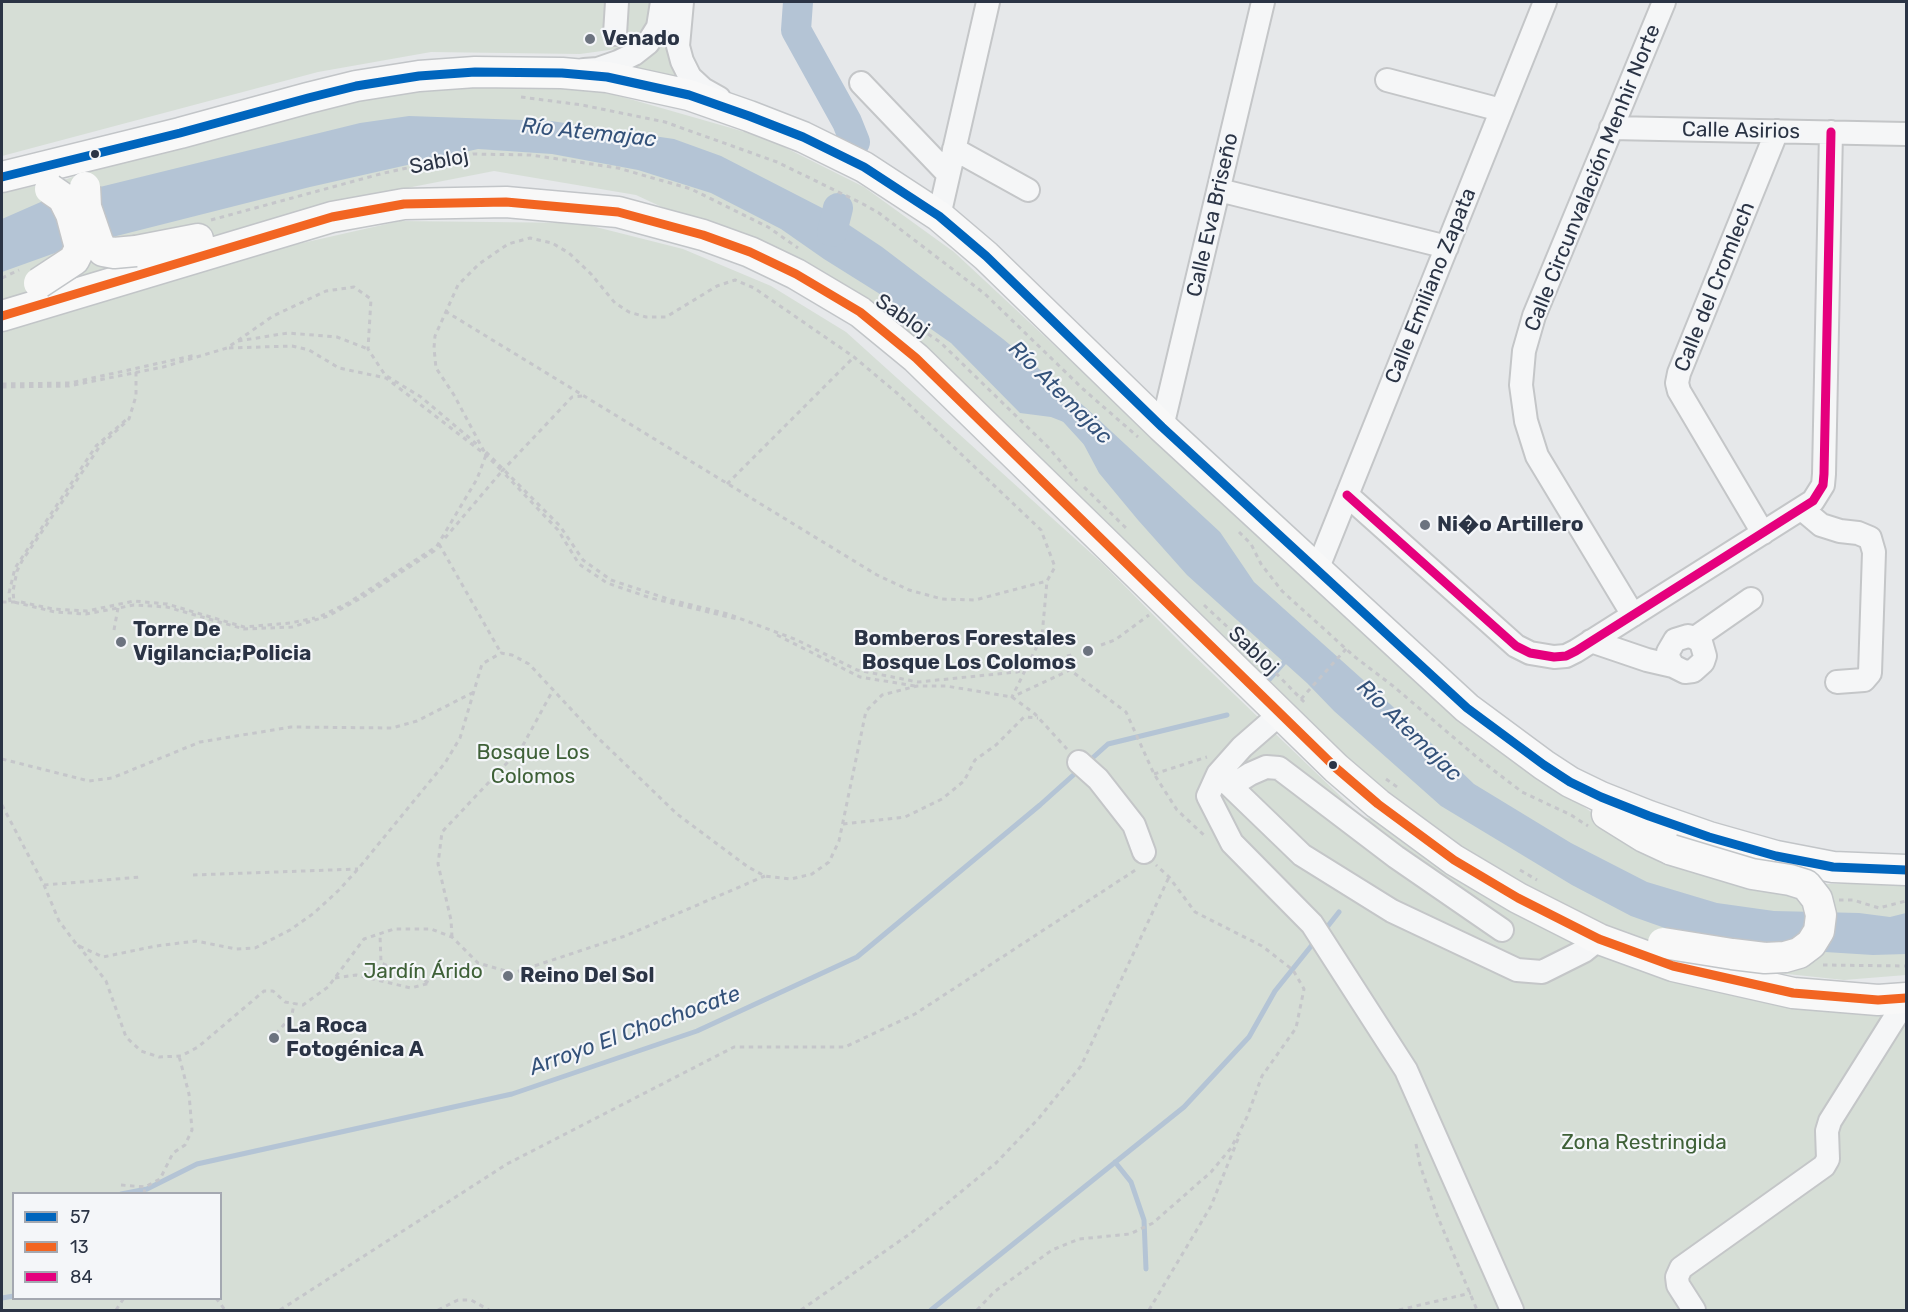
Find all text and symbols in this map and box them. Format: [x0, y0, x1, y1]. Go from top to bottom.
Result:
street label: Calle Circunvalación Menhir Norte [1520, 21, 1666, 335]
place label: Venado [602, 26, 680, 52]
marker: Venado [583, 32, 597, 46]
water label: Río Atemajac [520, 113, 658, 153]
street label: Calle Asirios [1682, 117, 1800, 145]
street label: Calle Eva Briseño [1182, 131, 1244, 299]
street label: Sabloj [407, 144, 471, 180]
unlabelled marker [89, 148, 101, 160]
street label: Calle Emiliano Zapata [1380, 184, 1482, 388]
street label: Calle del Cromlech [1669, 198, 1761, 376]
street label: Sabloj [870, 289, 934, 343]
water label: Río Atemajac [1003, 336, 1117, 450]
place label: Ni�o Artillero [1437, 512, 1584, 538]
marker: Ni�o Artillero [1418, 518, 1432, 532]
place label: Torre De Vigilancia;Policia [133, 617, 311, 667]
street label: Sabloj [1223, 621, 1283, 681]
place label: Bomberos Forestales Bosque Los Colomos [854, 626, 1076, 676]
marker: Torre De Vigilancia;Policia [114, 635, 128, 649]
marker: Bomberos Forestales Bosque Los Colomos [1081, 644, 1095, 658]
water label: Río Atemajac [1351, 674, 1467, 788]
park label: Bosque Los Colomos [476, 740, 590, 790]
unlabelled marker [1327, 759, 1339, 771]
park label: Jardín Árido [363, 959, 483, 985]
place label: Reino Del Sol [520, 963, 654, 989]
marker: Reino Del Sol [501, 969, 515, 983]
water label: Arroyo El Chochocate [526, 981, 744, 1081]
place label: La Roca Fotogénica A [286, 1013, 424, 1063]
marker: La Roca Fotogénica A [267, 1031, 281, 1045]
park label: Zona Restringida [1561, 1130, 1727, 1156]
legend [12, 1192, 222, 1300]
text: 57 [70, 1206, 90, 1228]
text: 13 [70, 1236, 89, 1258]
text: 84 [70, 1266, 93, 1288]

